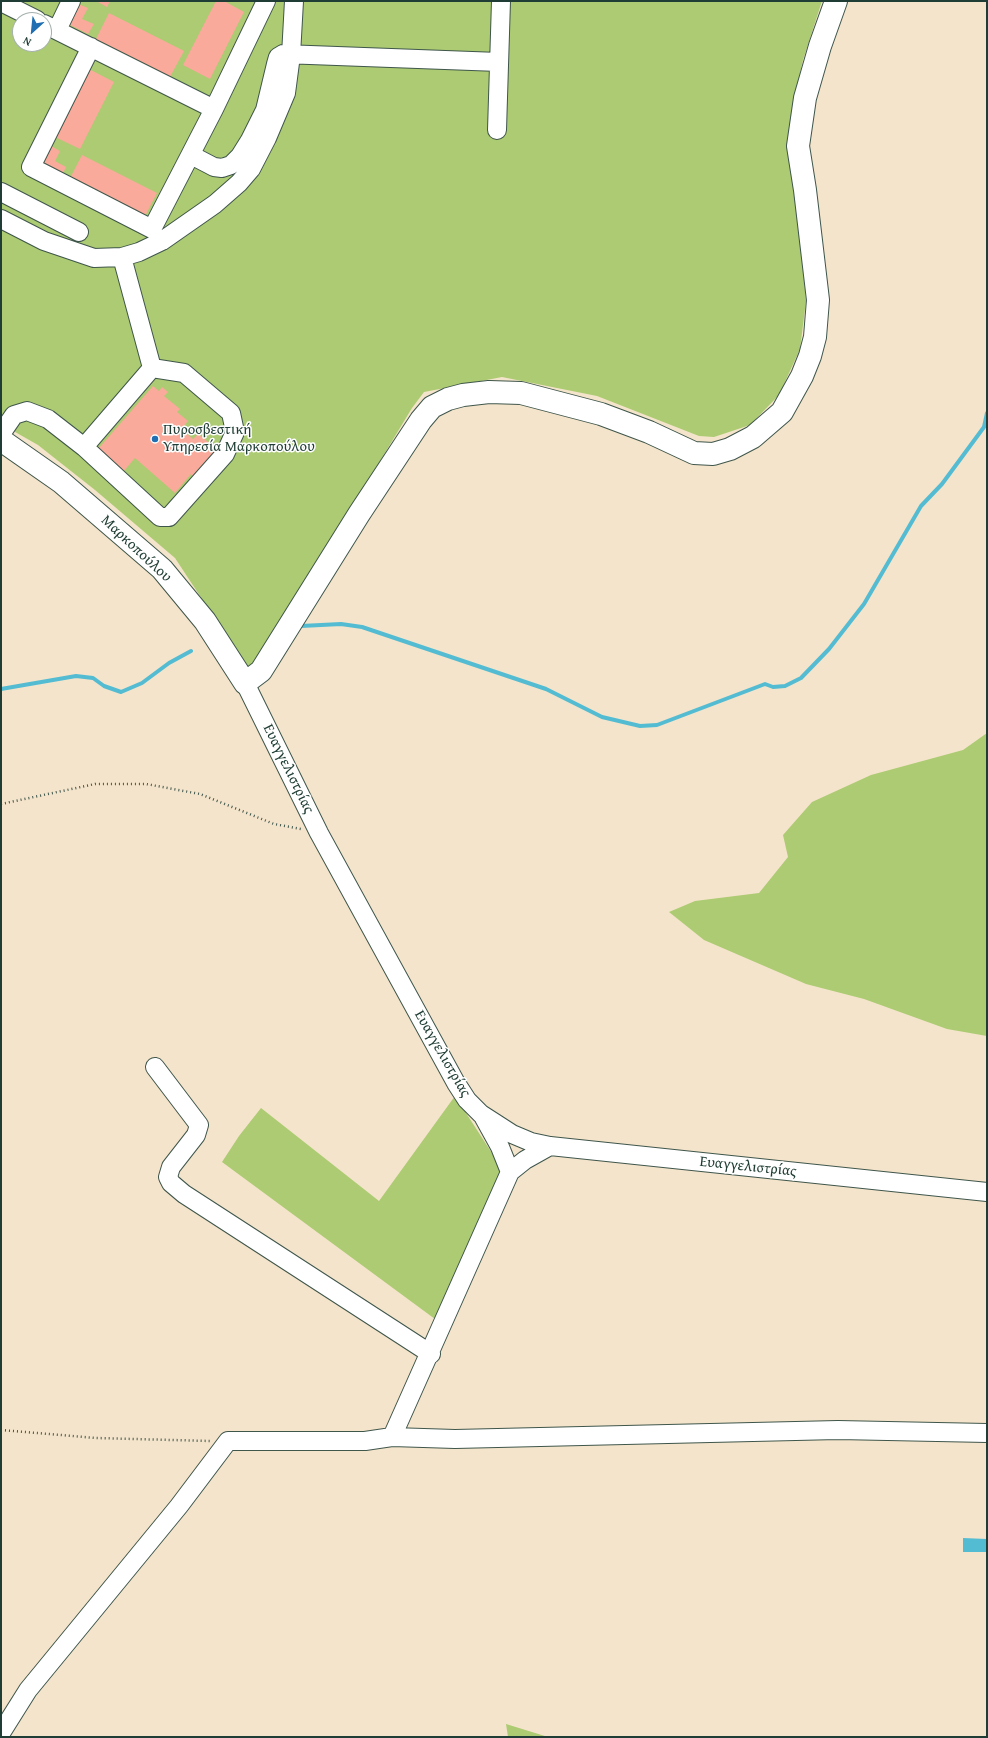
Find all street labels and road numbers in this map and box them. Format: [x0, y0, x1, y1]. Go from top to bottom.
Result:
street label: Μαρκοπούλου [97, 512, 175, 586]
street label: Ευαγγελιστρίας [259, 721, 317, 817]
street label: Ευαγγελιστρίας [410, 1007, 474, 1101]
street label: Ευαγγελιστρίας [699, 1153, 797, 1181]

